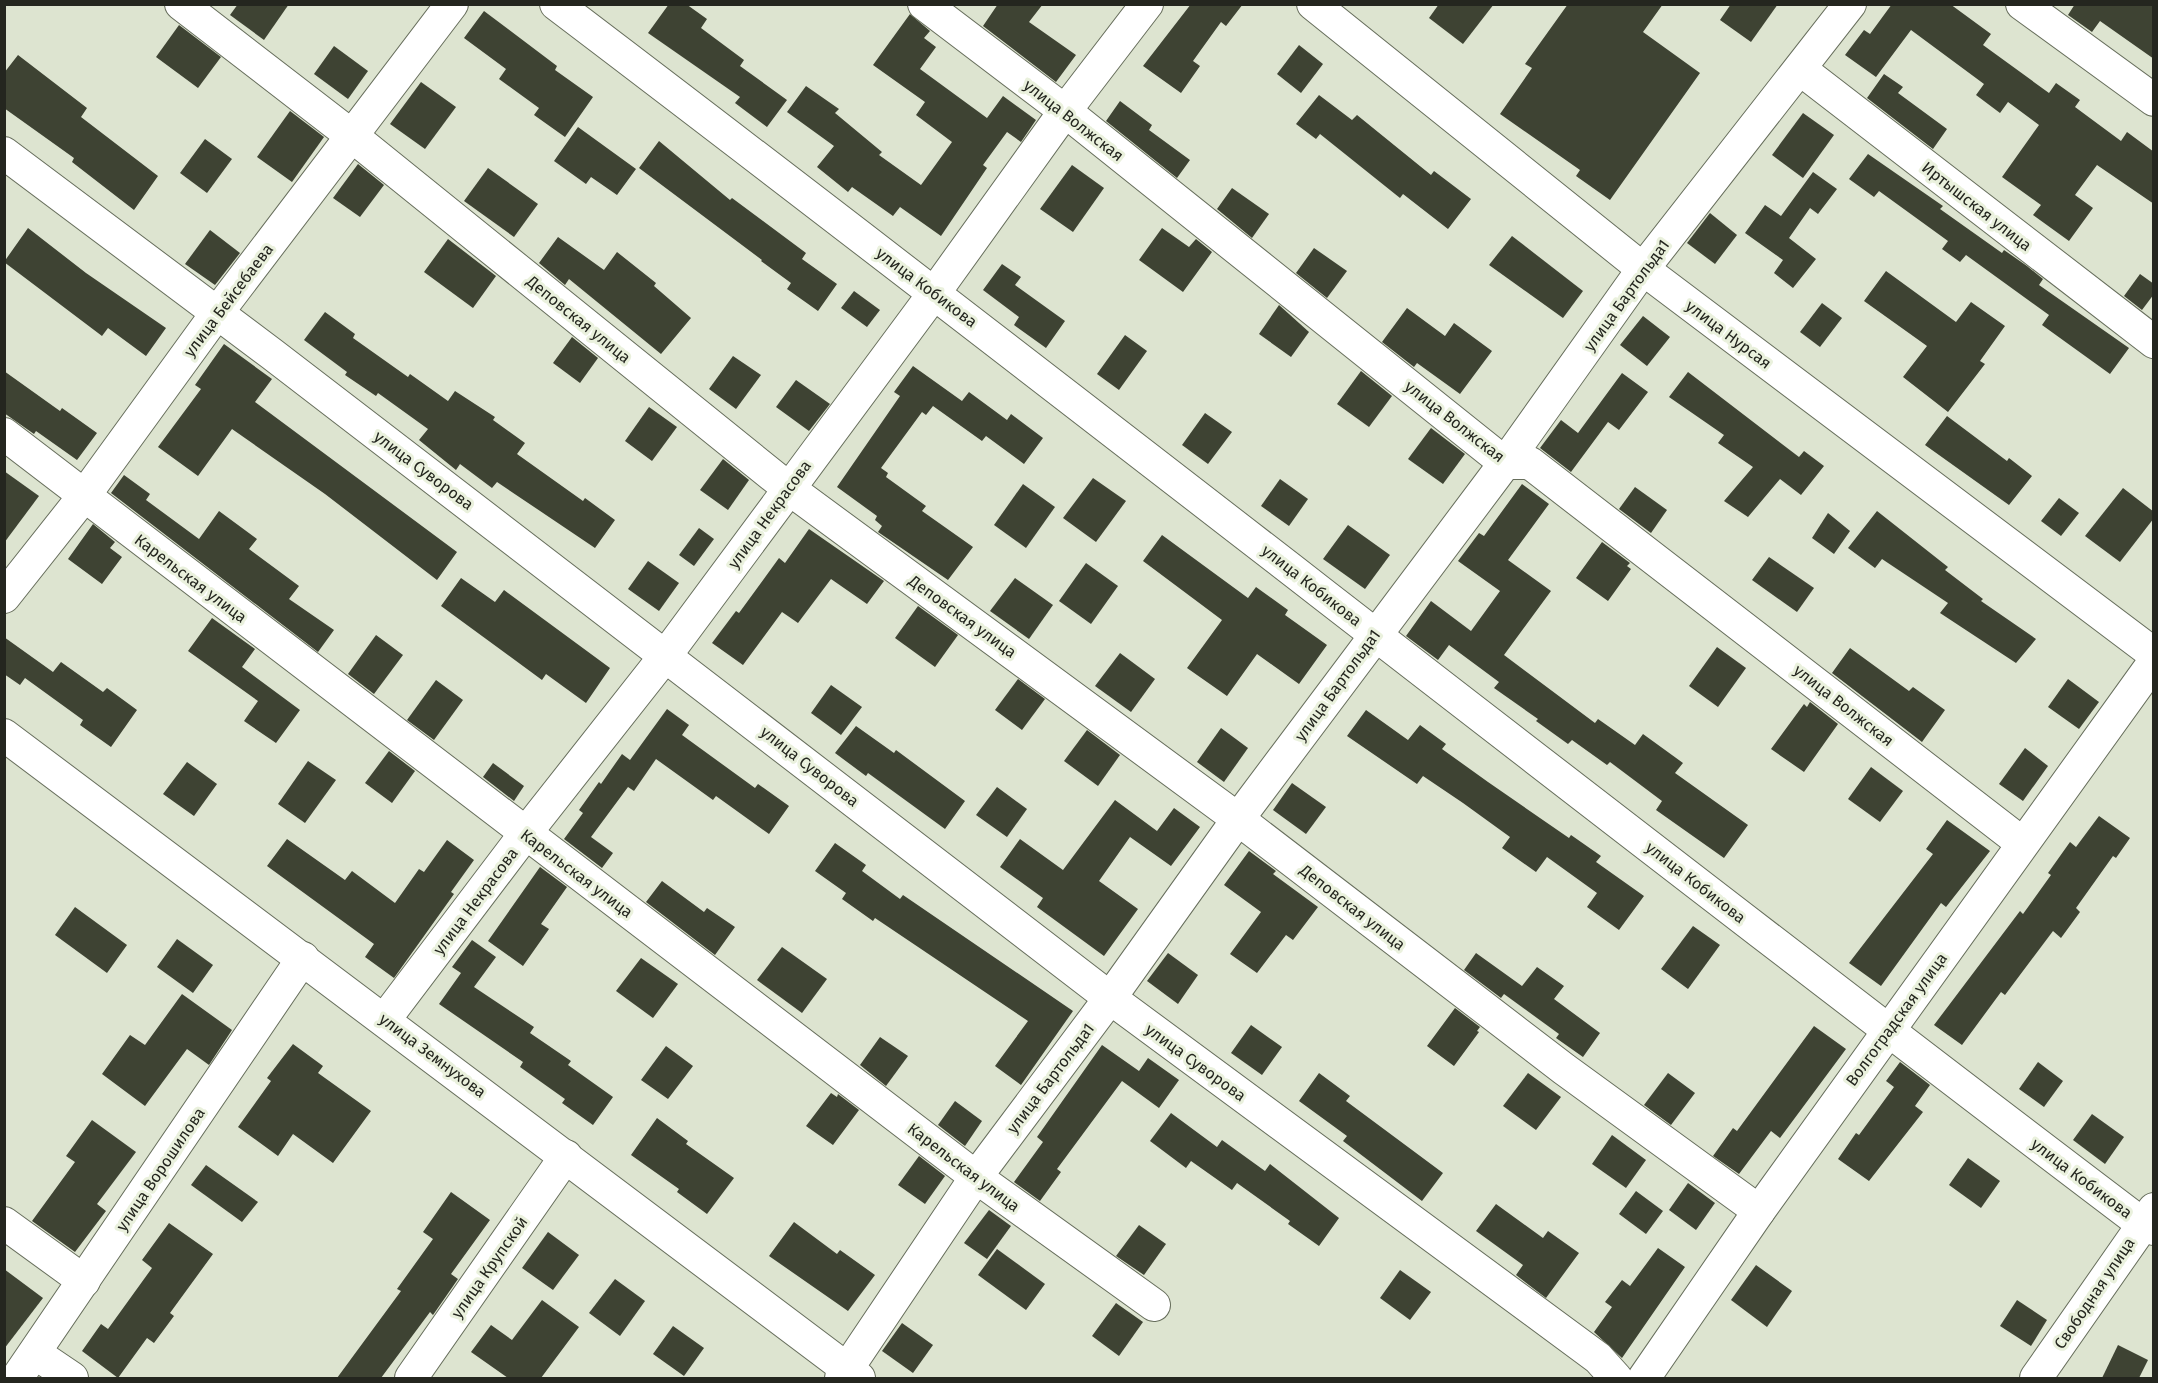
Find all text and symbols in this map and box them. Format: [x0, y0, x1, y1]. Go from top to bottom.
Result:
street label: улица Волжская [1020, 75, 1127, 165]
street label: Иртышская улица [1918, 158, 2035, 255]
street label: улица Бартольда1 [1580, 236, 1673, 355]
street label: улица Бейсебаева [180, 240, 277, 361]
street label: улица Кобикова [873, 243, 981, 331]
street label: Деповская улица [522, 271, 635, 367]
street label: улица Нурсая [1682, 296, 1775, 373]
street label: улица Волжская [1401, 376, 1508, 466]
street label: улица Суворова [370, 427, 477, 514]
street label: улица Некрасова [724, 457, 815, 572]
street label: Карельская улица [131, 530, 251, 627]
street label: улица Кобикова [1258, 541, 1365, 630]
street label: Деповская улица [904, 570, 1020, 662]
street label: улица Бартольда1 [1291, 626, 1384, 745]
street label: улица Волжская [1790, 660, 1897, 750]
street label: улица Суворова [757, 722, 863, 811]
street label: Карельская улица [517, 825, 637, 922]
street label: улица Кобикова [1642, 838, 1749, 927]
street label: улица Некрасова [429, 844, 522, 959]
street label: Деповская улица [1296, 860, 1409, 954]
street label: Волгоградская улица [1842, 949, 1951, 1090]
street label: улица Земнухова [376, 1009, 490, 1102]
street label: улица Бартольда1 [1003, 1019, 1098, 1137]
street label: улица Суворова [1142, 1020, 1250, 1105]
street label: улица Ворошилова [112, 1104, 209, 1235]
street label: Карельская улица [904, 1119, 1024, 1216]
street label: улица Кобикова [2028, 1134, 2136, 1222]
street label: улица Крупской [447, 1213, 532, 1322]
street label: Свободная улица [2050, 1234, 2139, 1353]

